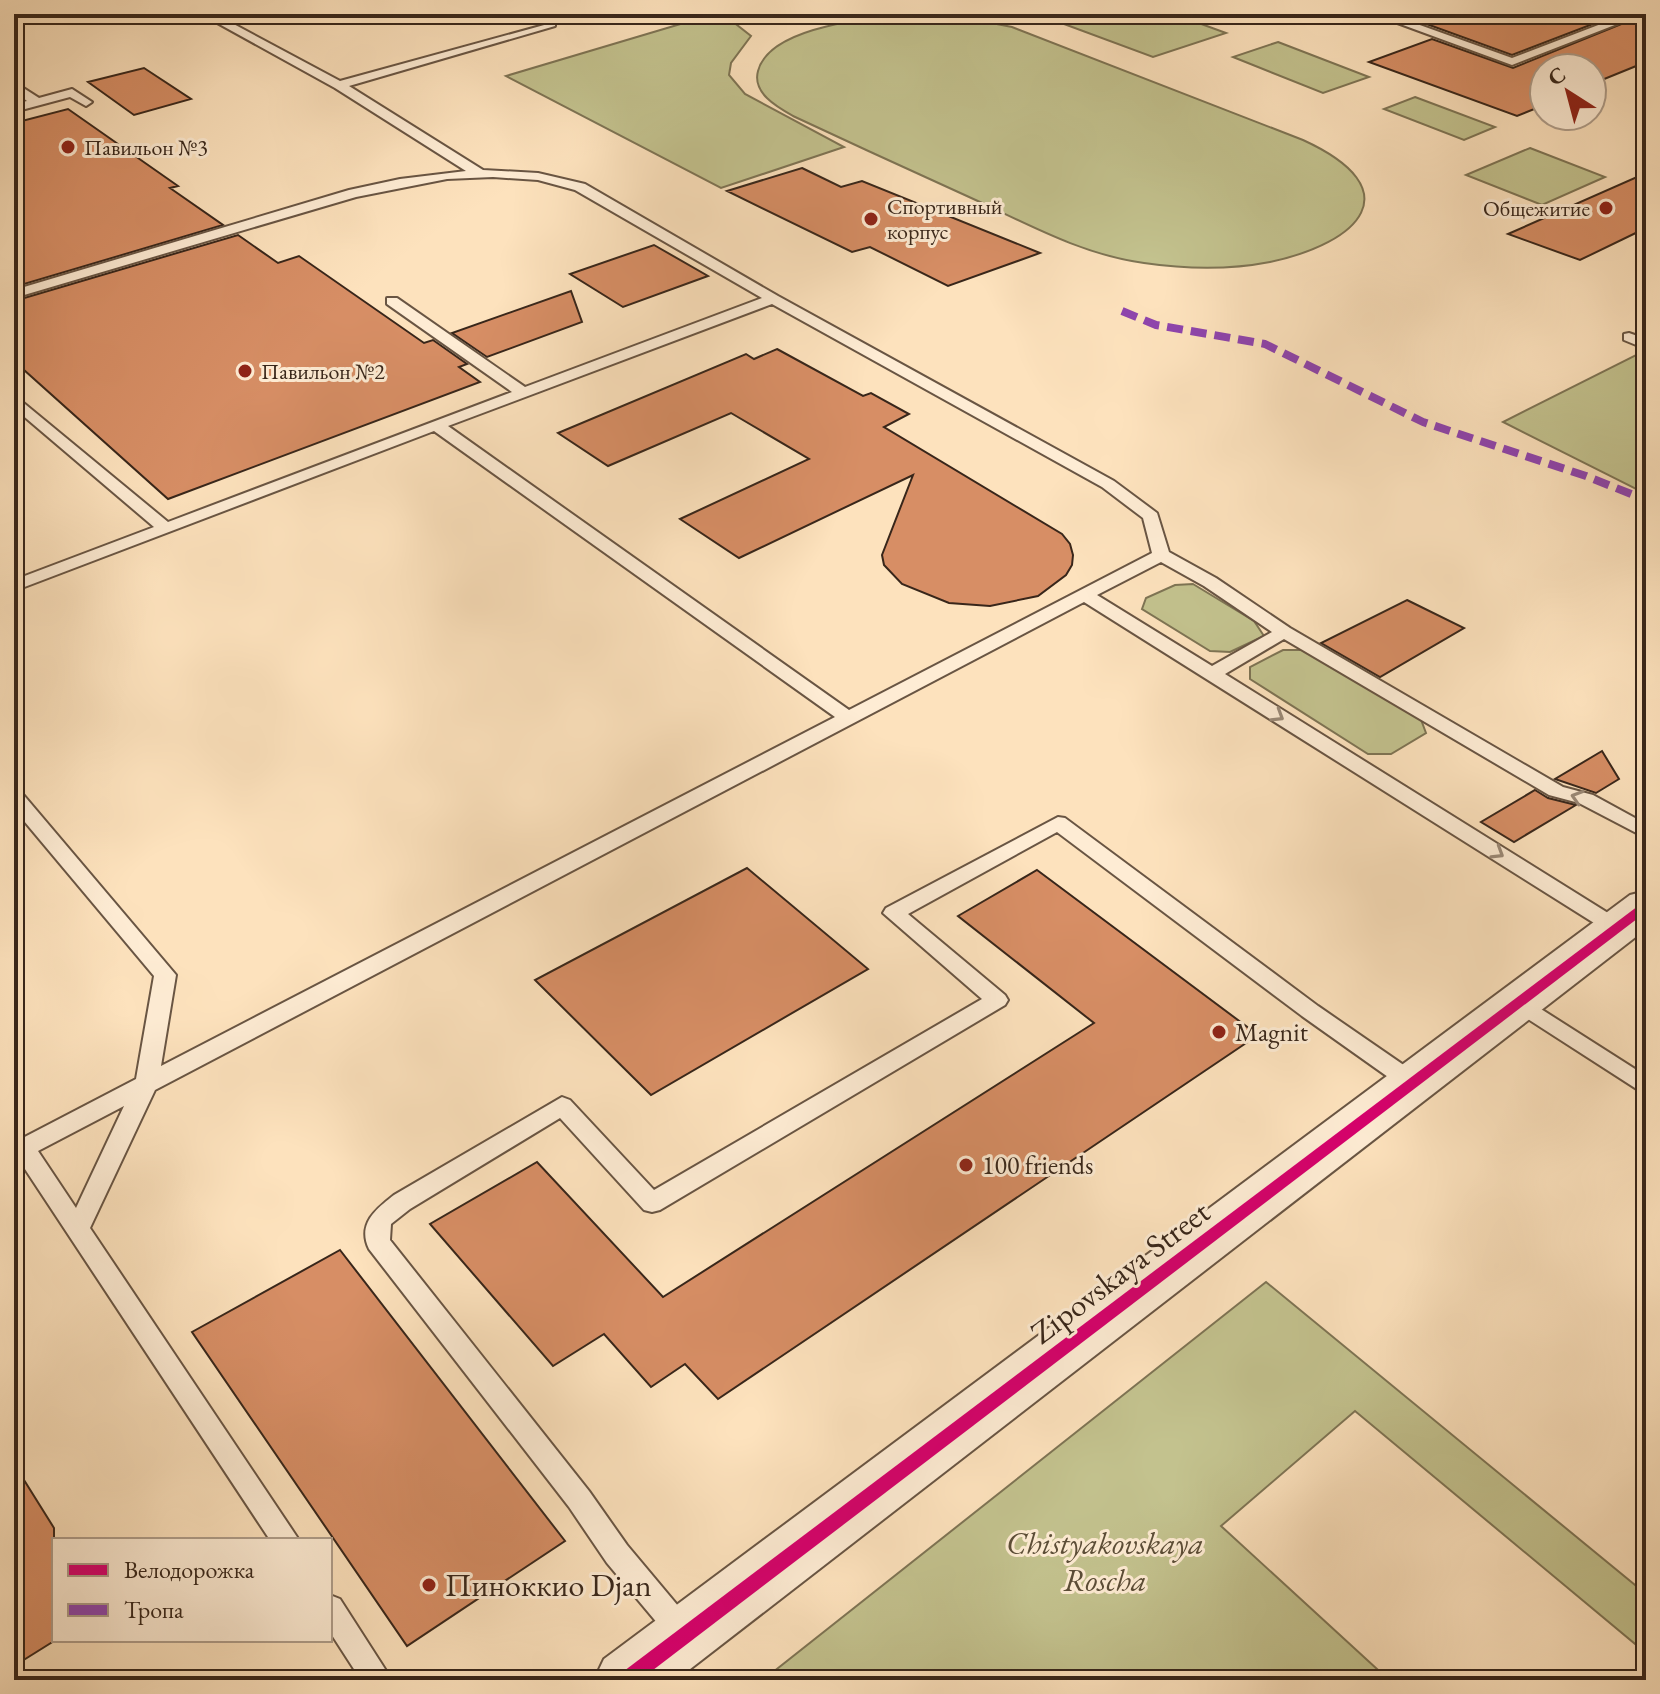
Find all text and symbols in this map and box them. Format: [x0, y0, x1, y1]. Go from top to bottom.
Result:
north arrow [1528, 52, 1608, 132]
text: С [1542, 60, 1571, 93]
place label: Павильон №3 [84, 133, 208, 162]
marker: Павильон №3 [59, 138, 77, 156]
place label: Спортивный корпус [887, 192, 1003, 246]
place label: Общежитие [1483, 194, 1590, 223]
marker: Общежитие [1597, 199, 1615, 217]
marker: Спортивный корпус [862, 210, 880, 228]
place label: Павильон №2 [261, 357, 385, 386]
marker: Павильон №2 [236, 362, 254, 380]
one-way arrow [1269, 706, 1284, 721]
one-way arrow [1570, 790, 1584, 806]
one-way arrow [1489, 844, 1504, 859]
place label: Magnit [1235, 1015, 1308, 1049]
marker: Magnit [1210, 1023, 1228, 1041]
place label: 100 friends [982, 1148, 1093, 1182]
marker: 100 friends [957, 1156, 975, 1174]
street label: Zipovskaya Street [1022, 1191, 1218, 1353]
park label: Chistyakovskaya Roscha [1006, 1522, 1204, 1601]
legend [52, 1538, 332, 1642]
text: Велодорожка [124, 1554, 255, 1585]
place label: Пиноккио Djan [445, 1564, 652, 1606]
marker: Пиноккио Djan [420, 1576, 438, 1594]
text: Тропа [124, 1594, 184, 1625]

